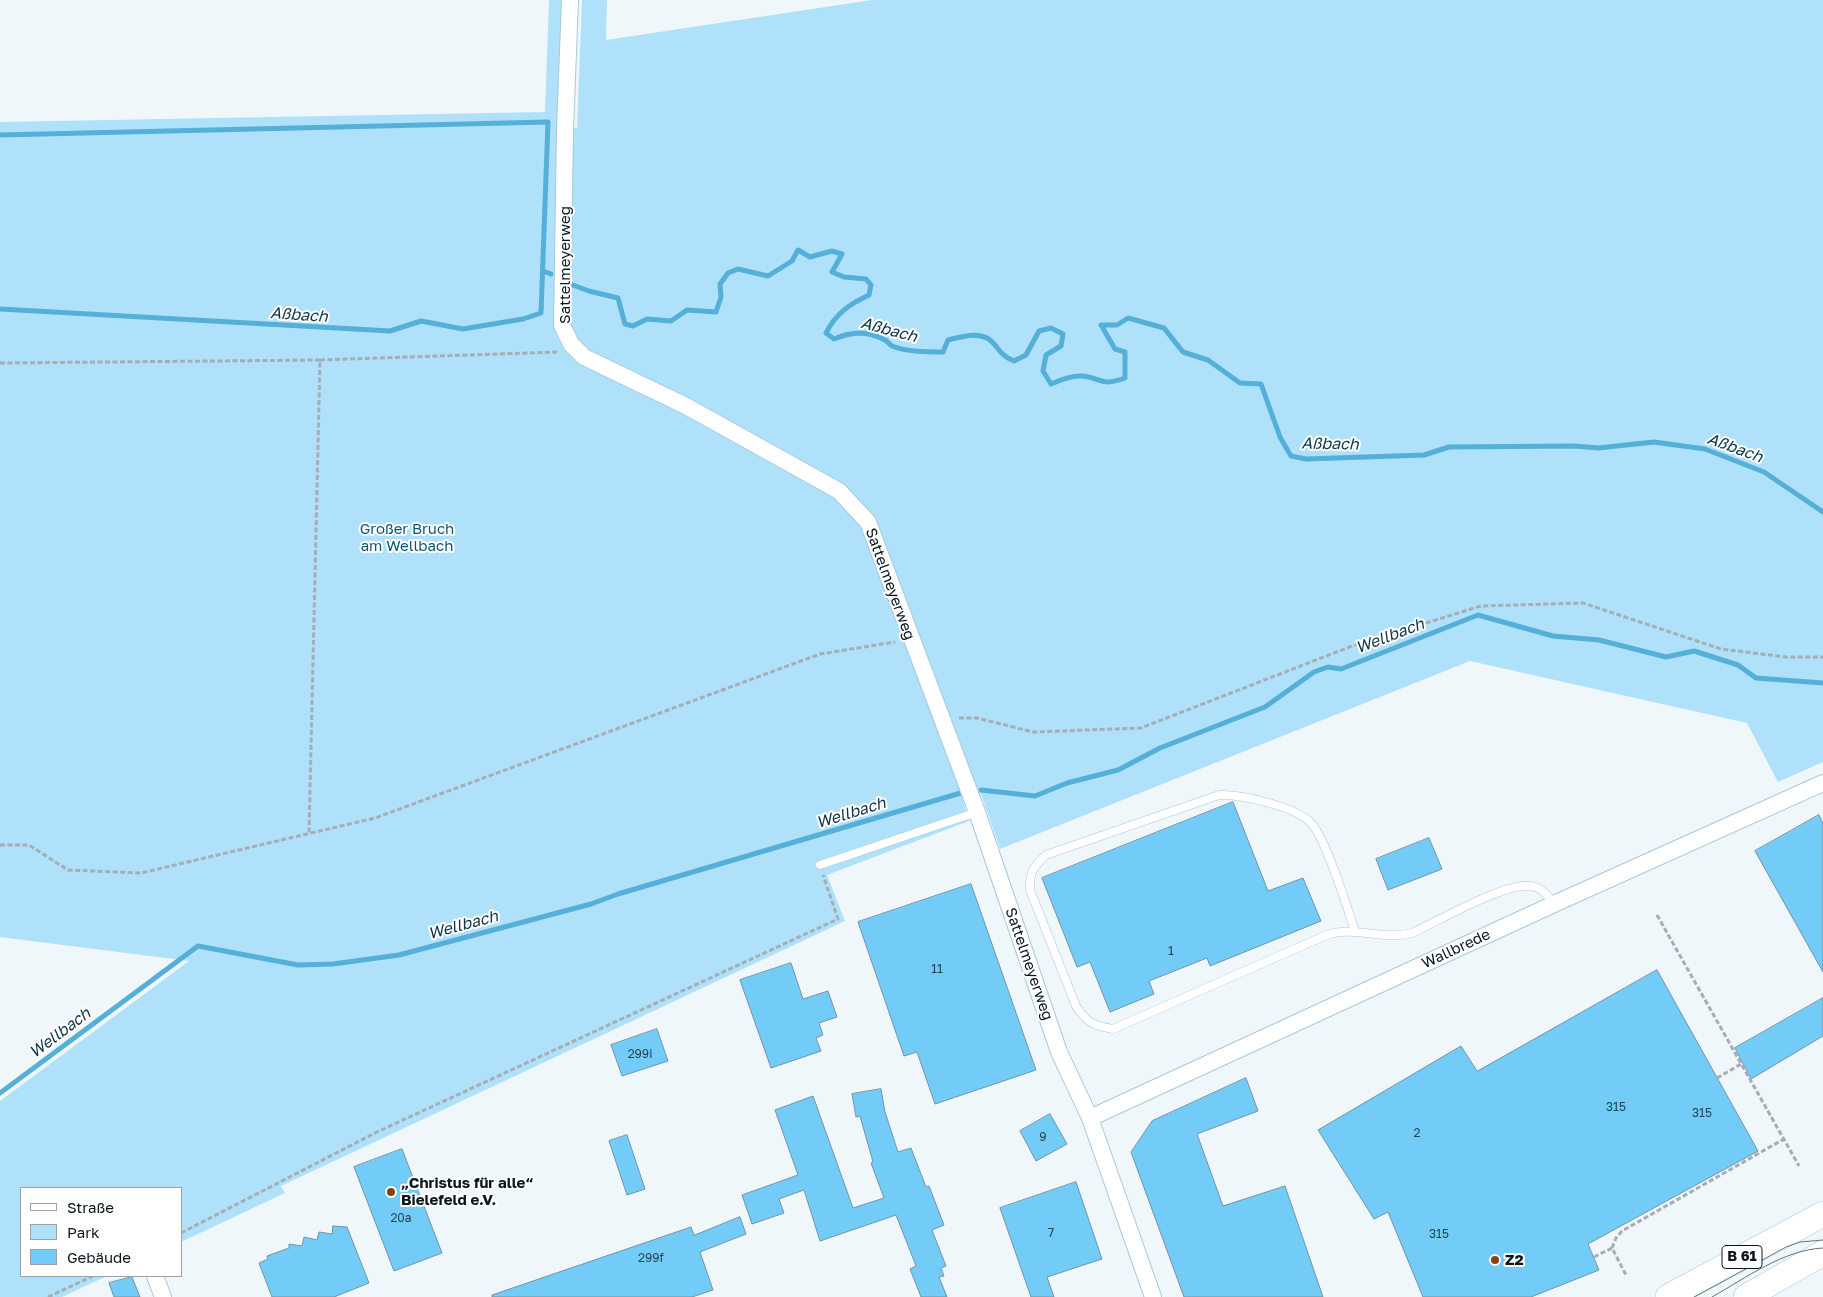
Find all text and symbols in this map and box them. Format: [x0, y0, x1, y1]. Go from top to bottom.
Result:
street label: Sattelmeyerweg [556, 206, 574, 324]
water label: Aßbach [270, 303, 328, 327]
water label: Aßbach [859, 313, 919, 347]
water label: Aßbach [1705, 429, 1765, 467]
water label: Aßbach [1301, 434, 1359, 454]
park label: Großer Bruch am Wellbach [360, 520, 454, 555]
street label: Sattelmeyerweg [861, 526, 919, 642]
water label: Wellbach [1353, 614, 1427, 658]
water label: Wellbach [814, 793, 888, 833]
street label: Sattelmeyerweg [1001, 905, 1057, 1023]
water label: Wellbach [426, 906, 500, 944]
street label: Wallbrede [1419, 925, 1493, 973]
house number: 1 [1168, 944, 1174, 958]
house number: 11 [931, 962, 943, 976]
water label: Wellbach [26, 1004, 94, 1062]
house number: 299i [628, 1047, 652, 1061]
house number: 315 [1606, 1100, 1626, 1114]
house number: 315 [1692, 1106, 1712, 1120]
house number: 2 [1414, 1126, 1420, 1140]
house number: 9 [1039, 1130, 1047, 1144]
place label: „Christus für alle“ Bielefeld e.V. [401, 1174, 533, 1209]
marker: „Christus für alle“ Bielefeld e.V. [385, 1186, 397, 1198]
legend [20, 1187, 182, 1277]
text: Straße [67, 1198, 114, 1216]
house number: 20a [390, 1211, 412, 1225]
text: Park [67, 1223, 99, 1241]
house number: 7 [1048, 1226, 1054, 1240]
house number: 315 [1429, 1227, 1449, 1241]
road number: B 61 [1722, 1246, 1762, 1268]
text: Gebäude [67, 1248, 131, 1266]
house number: 299f [638, 1251, 664, 1265]
place label: Z2 [1505, 1251, 1524, 1269]
marker: Z2 [1489, 1254, 1501, 1266]

